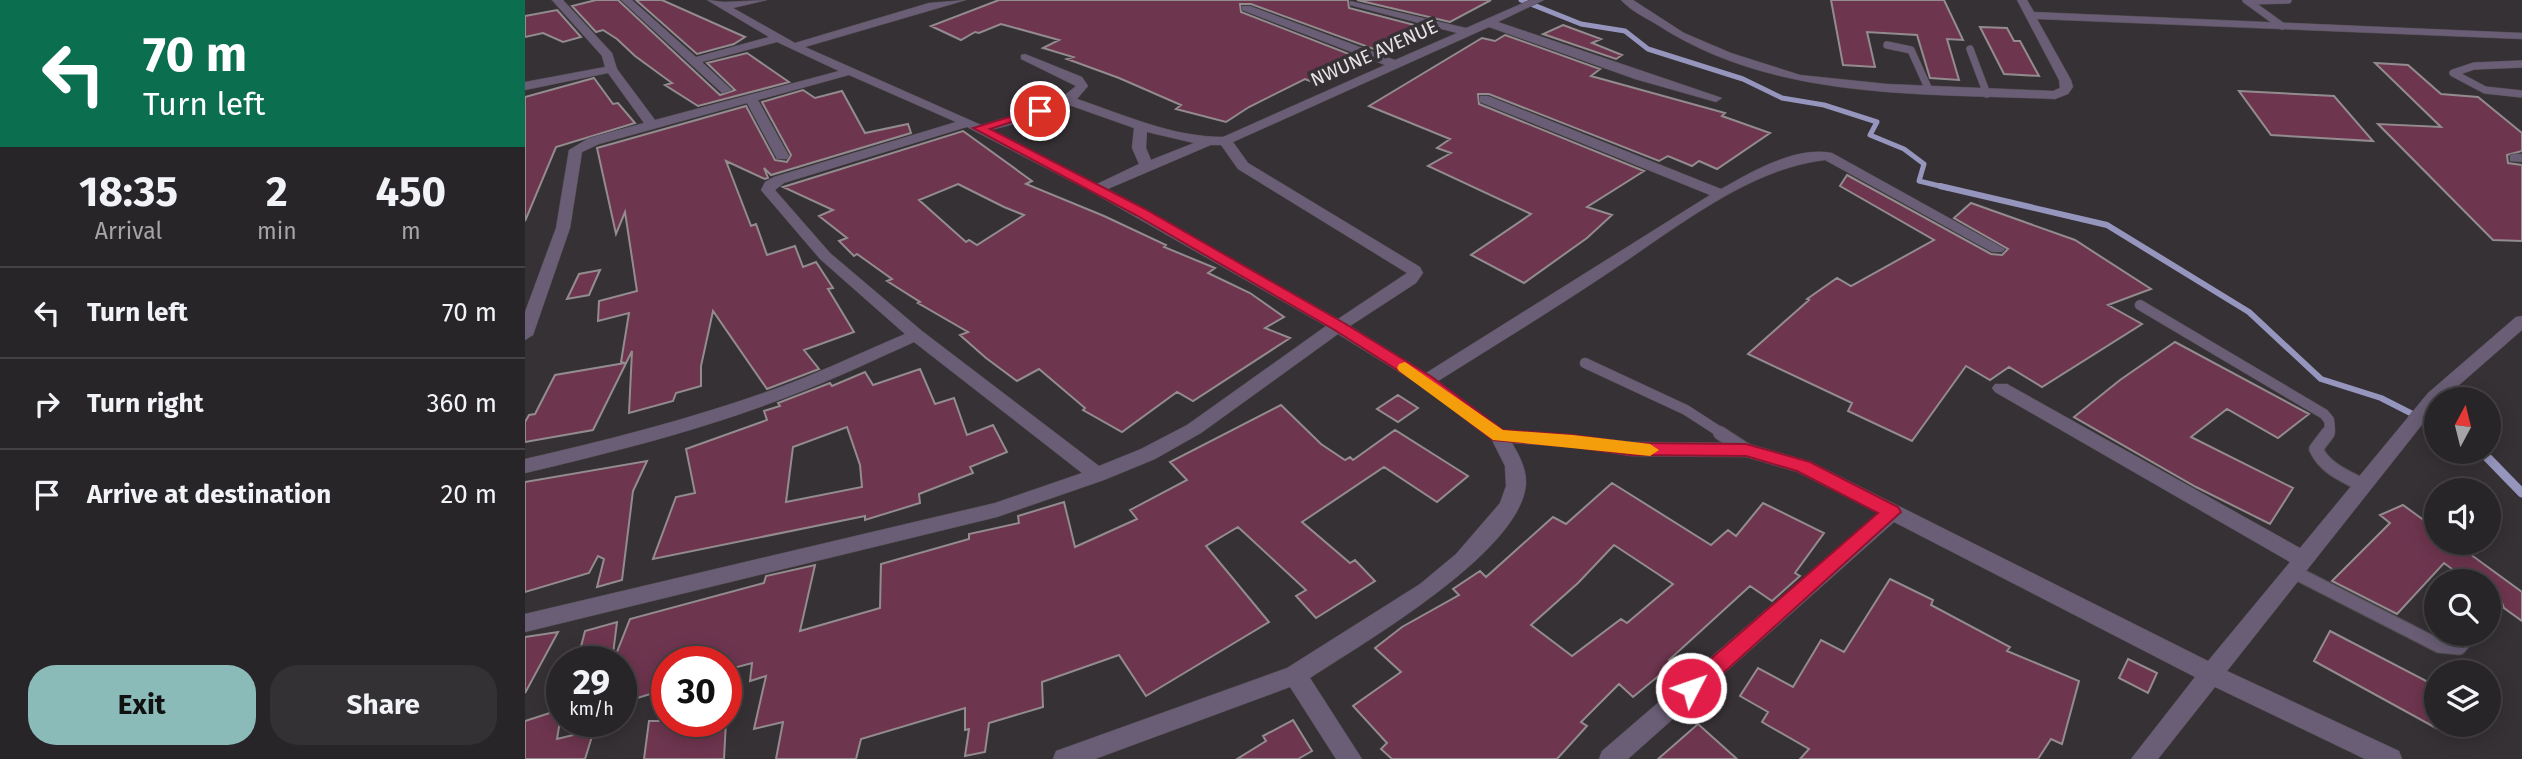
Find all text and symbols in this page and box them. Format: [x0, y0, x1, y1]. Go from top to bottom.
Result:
street label: NWUNE AVENUE [1307, 15, 1441, 91]
text: 70 m [143, 25, 247, 84]
icon: left [28, 28, 119, 119]
pin [1010, 81, 1070, 141]
text: Turn left [143, 85, 265, 123]
icon: arrive [1021, 92, 1059, 130]
text: 18:35 [79, 167, 178, 217]
text: 2 [266, 167, 288, 217]
text: 450 [376, 167, 446, 217]
text: Arrival [95, 217, 162, 245]
text: min [257, 217, 297, 245]
text: m [401, 217, 421, 245]
icon: left [28, 294, 66, 332]
text: Turn left [87, 297, 188, 328]
text: 70 m [442, 297, 497, 328]
icon: right [28, 385, 66, 423]
north arrow [2424, 387, 2501, 464]
map controls [2424, 387, 2501, 737]
text: Turn right [87, 388, 204, 419]
text: 360 m [426, 388, 497, 419]
icon: arrive [28, 476, 66, 514]
button: sound [2424, 478, 2501, 555]
text: Arrive at destination [87, 479, 331, 510]
text: 20 m [440, 479, 497, 510]
button: search [2424, 569, 2501, 646]
speed limit sign: 30 [651, 646, 742, 737]
position arrow [1654, 651, 1728, 725]
button: layers [2424, 660, 2501, 737]
text: 29 [573, 661, 610, 703]
button: Exit [28, 665, 256, 745]
button: Share [270, 665, 497, 745]
text: km/h [569, 698, 614, 720]

